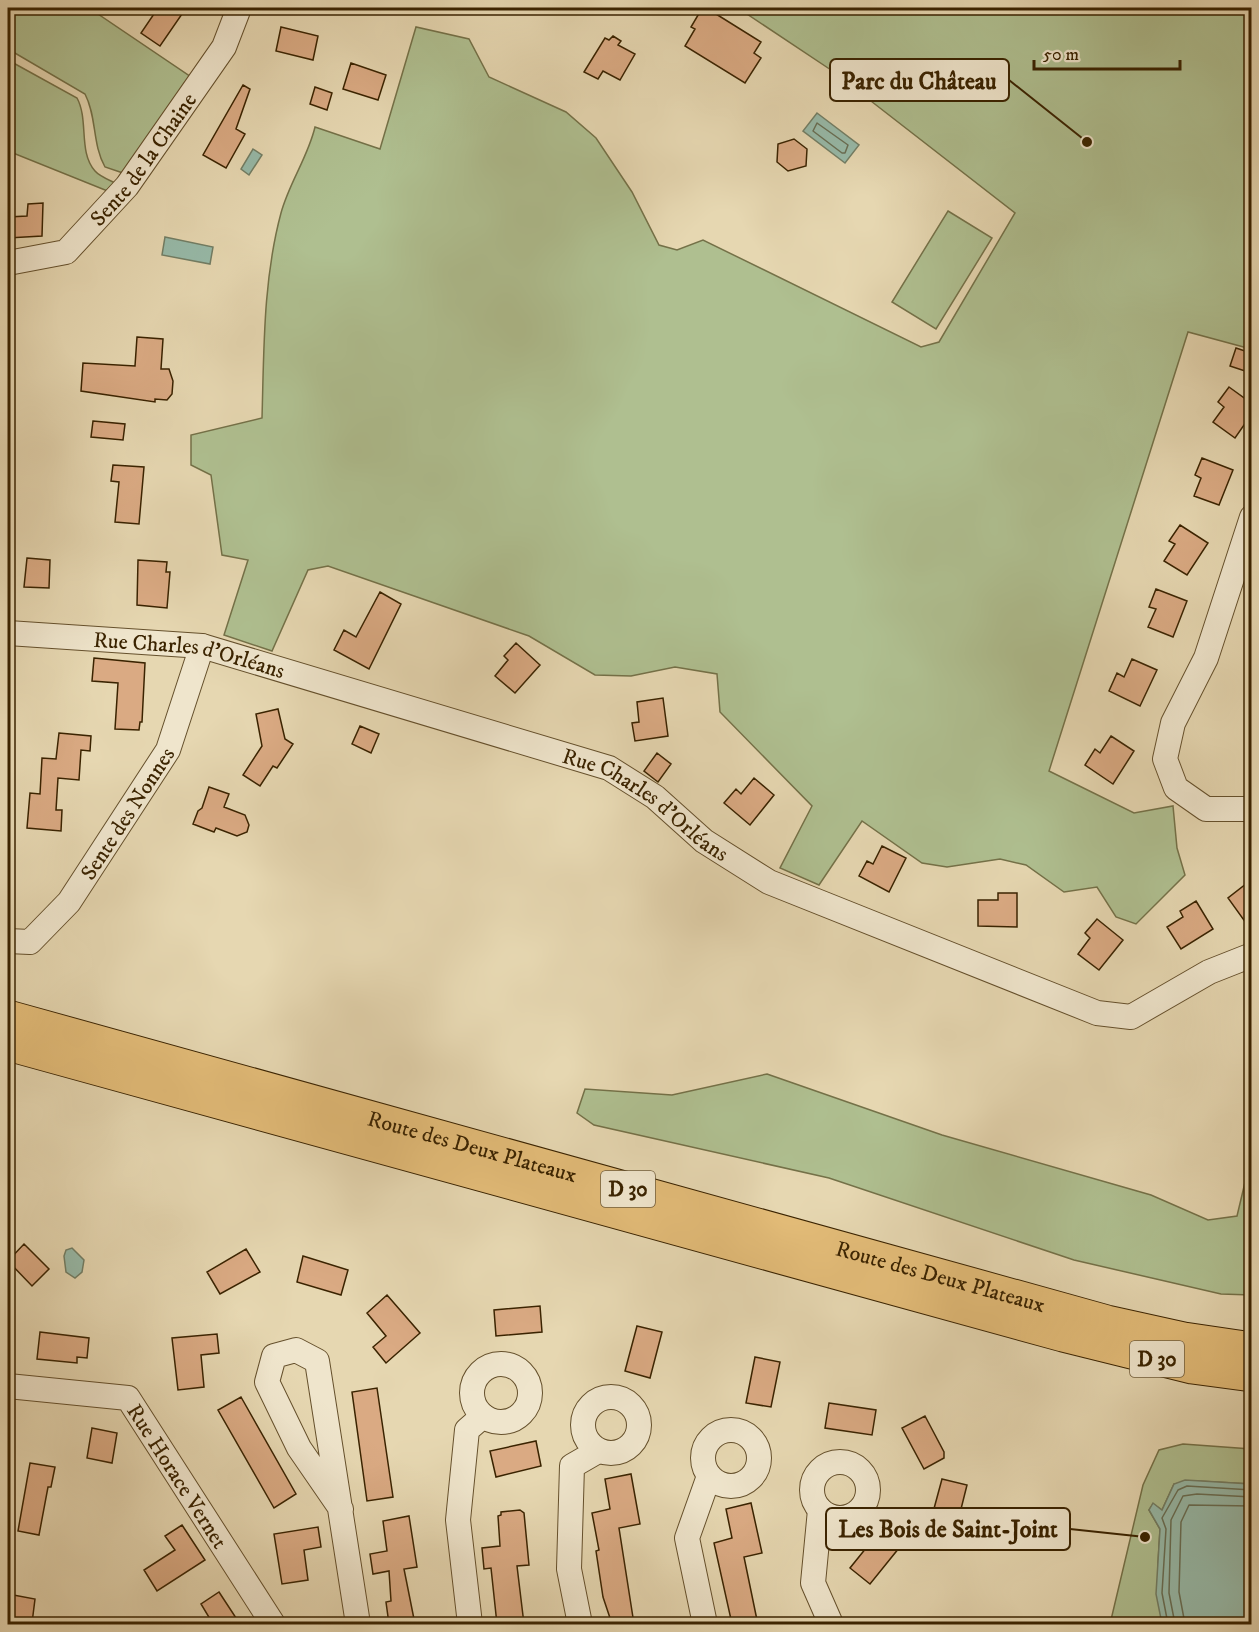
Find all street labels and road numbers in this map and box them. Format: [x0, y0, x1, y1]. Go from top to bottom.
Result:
street label: Sente de la Chaine [85, 88, 203, 232]
street label: Rue Charles d'Orléans [92, 627, 288, 685]
street label: Sente des Nonnes [75, 743, 181, 885]
street label: Rue Charles d'Orléans [559, 743, 733, 868]
street label: Route des Deux Plateaux [364, 1105, 580, 1189]
road number: D 30 [601, 1171, 655, 1207]
street label: Route des Deux Plateaux [833, 1235, 1048, 1319]
road number: D 30 [1130, 1341, 1184, 1377]
street label: Rue Horace Vernet [120, 1399, 233, 1554]

